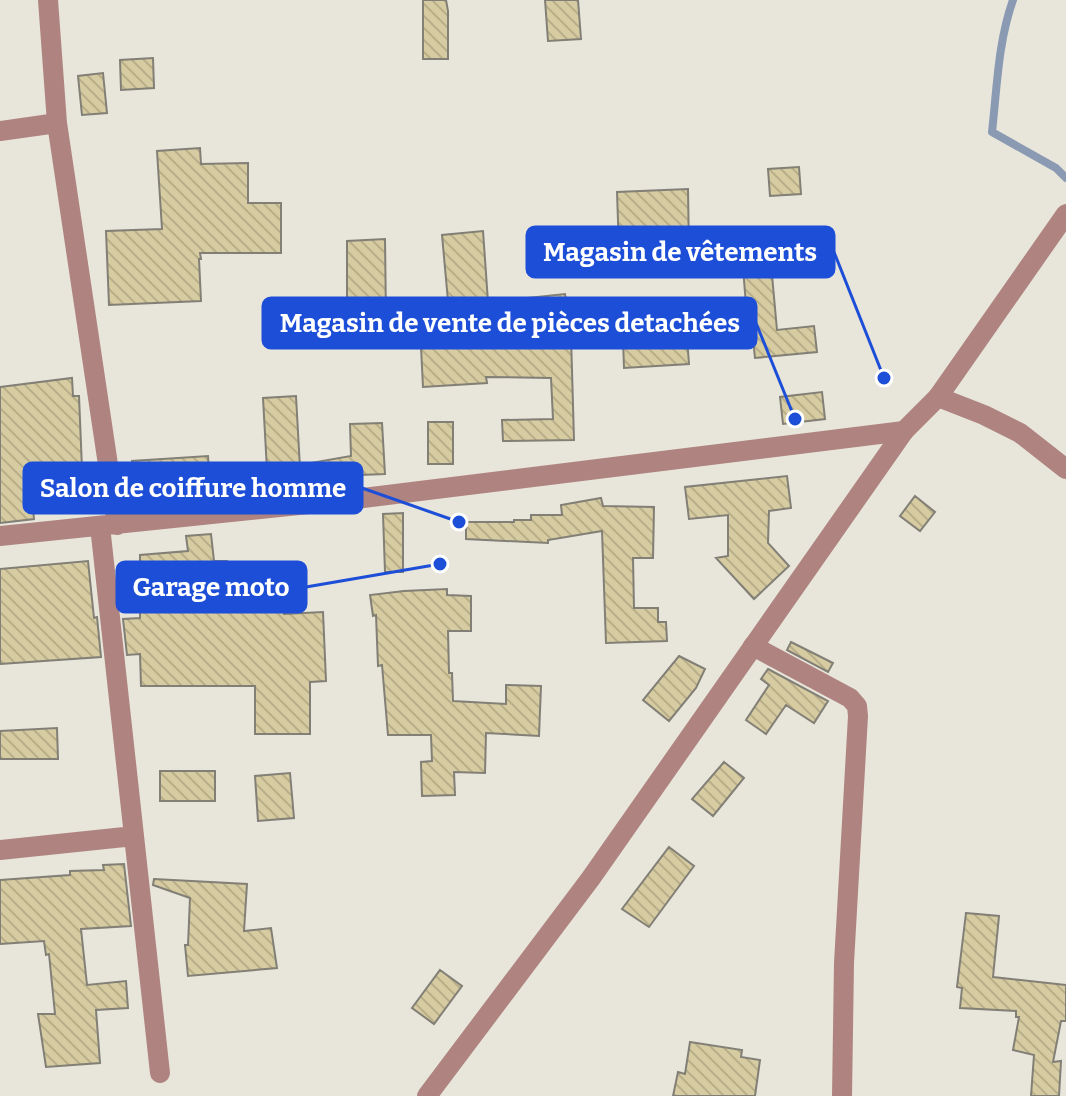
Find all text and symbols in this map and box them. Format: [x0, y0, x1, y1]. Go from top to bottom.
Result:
callout: Magasin de vêtements [527, 227, 834, 277]
text: Magasin de vêtements [543, 237, 817, 268]
callout: Magasin de vente de pièces detachées [263, 298, 756, 348]
text: Magasin de vente de pièces detachées [280, 308, 740, 339]
callout: Salon de coiffure homme [24, 463, 362, 513]
text: Salon de coiffure homme [40, 473, 346, 504]
callout: Garage moto [117, 562, 306, 612]
text: Garage moto [132, 572, 290, 603]

